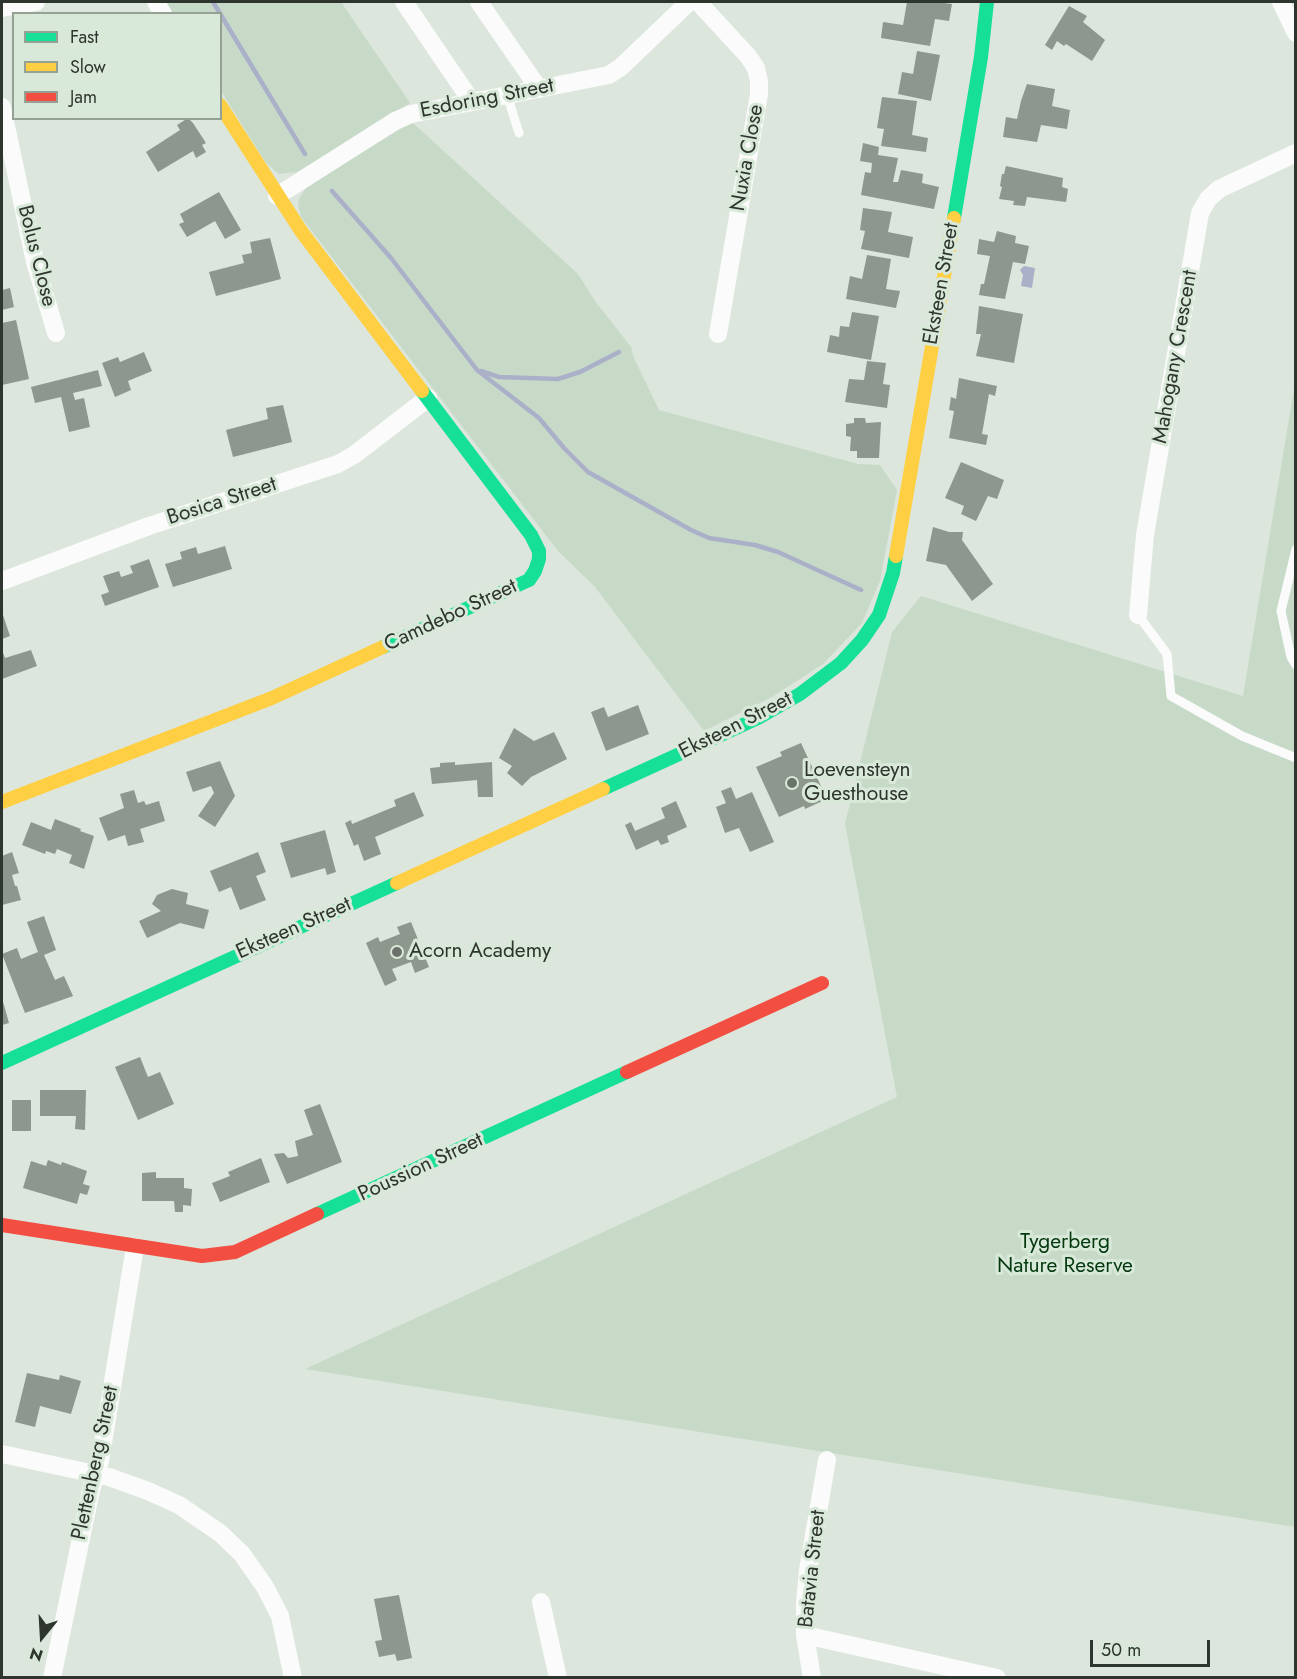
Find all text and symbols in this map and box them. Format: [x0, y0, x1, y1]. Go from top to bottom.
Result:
legend [12, 12, 222, 120]
text: Fast [70, 24, 99, 50]
text: Slow [70, 54, 106, 80]
street label: Esdoring Street [418, 74, 556, 124]
text: Jam [70, 84, 97, 110]
street label: Nuxia Close [726, 103, 770, 213]
street label: Bolus Close [11, 203, 61, 309]
street label: Eksteen Street [919, 221, 965, 347]
street label: Mahogany Crescent [1148, 268, 1204, 446]
street label: Bosica Street [164, 472, 280, 532]
street label: Camdebo Street [381, 574, 521, 658]
street label: Eksteen Street [675, 687, 797, 765]
place label: Loevensteyn Guesthouse [804, 758, 910, 808]
marker: Loevensteyn Guesthouse [785, 776, 799, 790]
street label: Eksteen Street [233, 892, 355, 966]
place label: Acorn Academy [409, 939, 551, 965]
marker: Acorn Academy [390, 945, 404, 959]
street label: Poussion Street [355, 1128, 487, 1208]
park label: Tygerberg Nature Reserve [997, 1230, 1133, 1280]
street label: Plettenberg Street [67, 1384, 125, 1542]
street label: Batavia Street [794, 1509, 832, 1629]
north arrow [12, 1607, 72, 1667]
scale bar [1093, 1628, 1213, 1666]
text: 50 m [1101, 1637, 1141, 1663]
text: N [27, 1642, 46, 1667]

